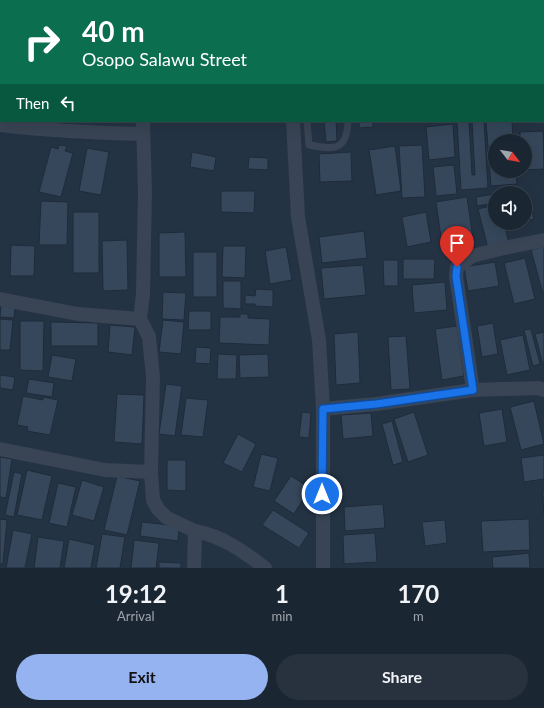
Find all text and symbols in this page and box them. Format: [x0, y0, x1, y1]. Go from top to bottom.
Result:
text: 40 m [82, 14, 145, 48]
icon: right [16, 16, 68, 68]
text: Osopo Salawu Street [82, 48, 247, 70]
icon: left [57, 92, 79, 114]
text: Then [16, 94, 49, 112]
north arrow [488, 134, 532, 178]
map controls [488, 134, 532, 230]
button: sound [488, 186, 532, 230]
pin [440, 226, 474, 267]
icon: arrive [446, 232, 468, 254]
position arrow [301, 473, 343, 515]
text: 19:12 [105, 579, 167, 608]
text: 1 [275, 579, 289, 608]
text: 170 [397, 579, 439, 608]
text: Arrival [117, 608, 154, 624]
text: min [272, 608, 293, 624]
text: m [413, 608, 424, 624]
button: Exit [16, 654, 268, 700]
button: Share [276, 654, 528, 700]

